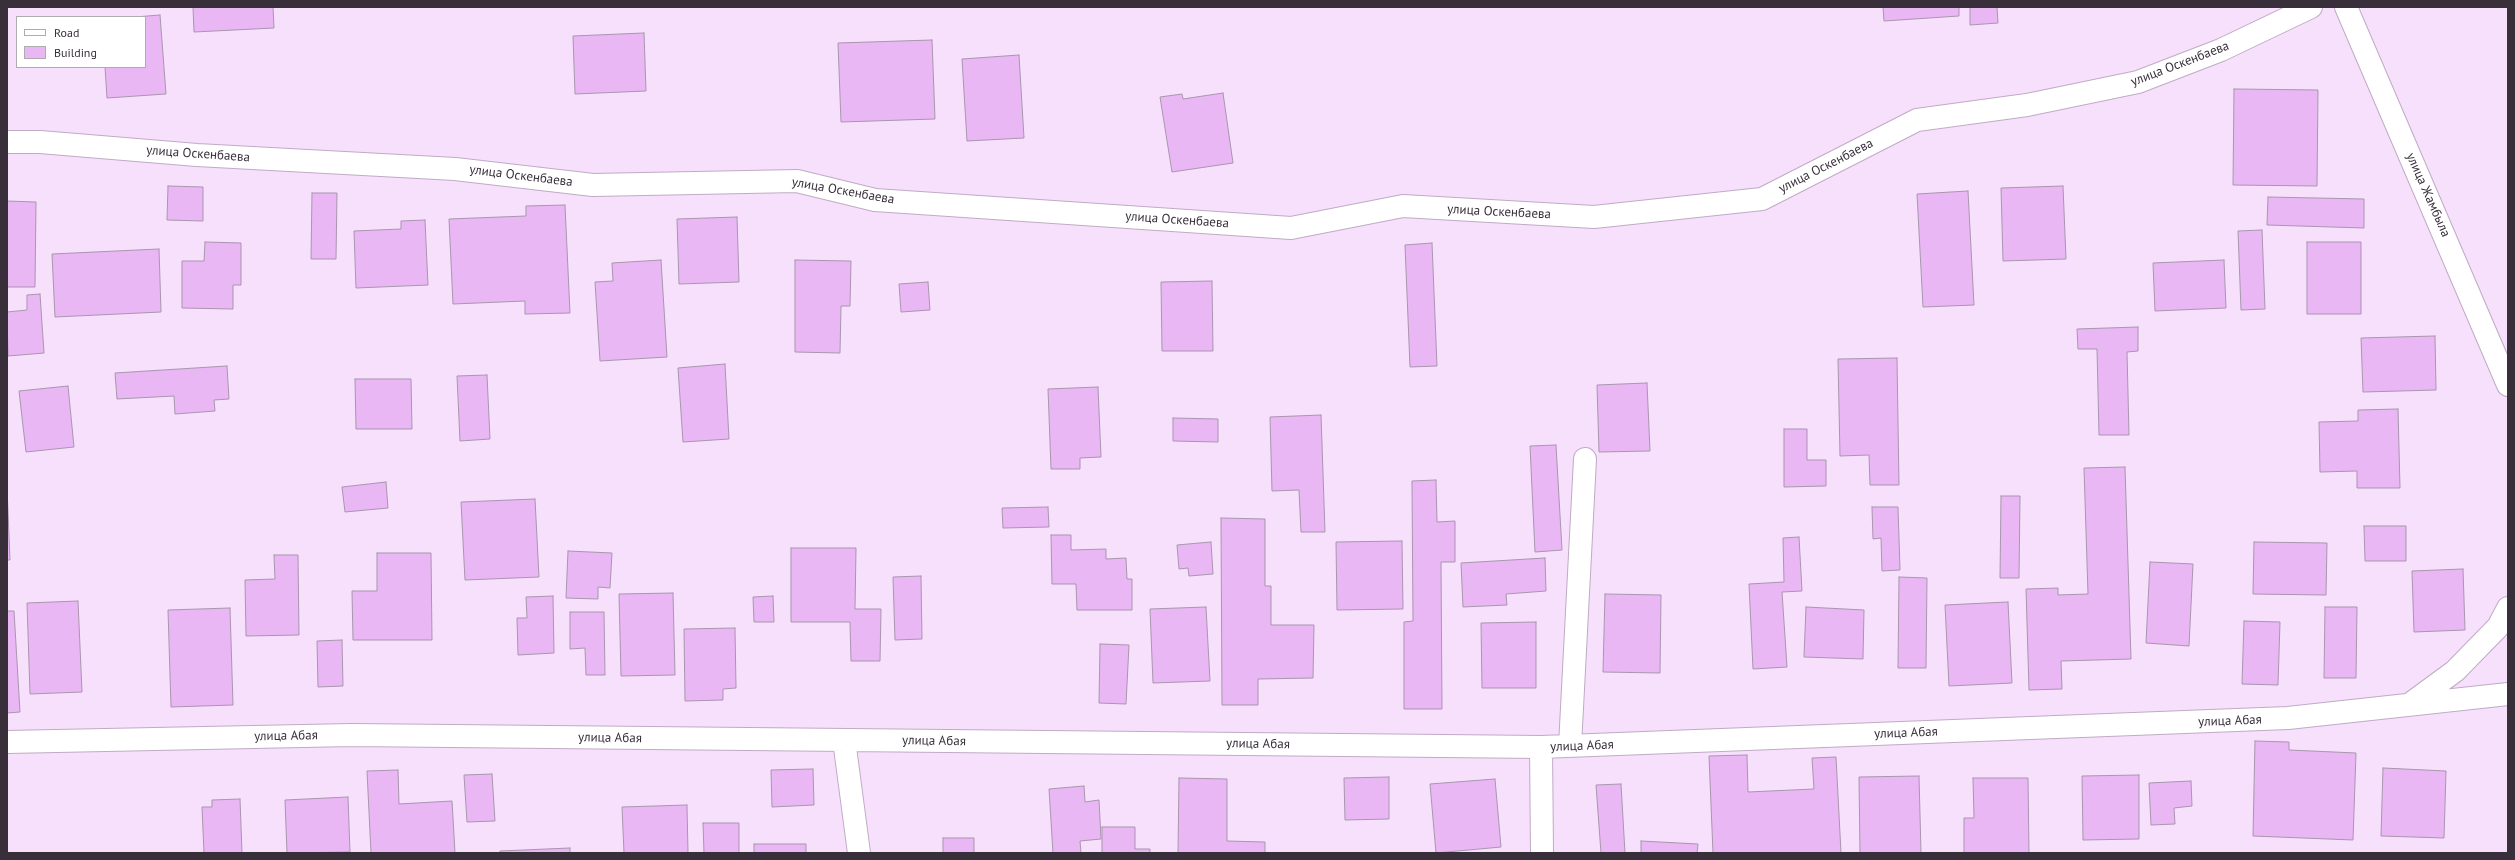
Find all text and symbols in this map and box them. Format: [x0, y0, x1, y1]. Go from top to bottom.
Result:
legend [16, 16, 146, 68]
text: Road [54, 25, 79, 40]
street label: улица Оскенбаева [2129, 38, 2231, 90]
text: Building [54, 45, 97, 60]
street label: улица Оскенбаева [1776, 135, 1876, 197]
street label: улица Оскенбаева [146, 143, 250, 165]
street label: улица Жамбыла [2402, 151, 2454, 239]
street label: улица Оскенбаева [468, 162, 574, 190]
street label: улица Оскенбаева [790, 174, 896, 208]
street label: улица Оскенбаева [1447, 201, 1551, 223]
street label: улица Оскенбаева [1125, 209, 1229, 231]
street label: улица Абая [2198, 712, 2262, 730]
street label: улица Абая [1874, 724, 1938, 742]
street label: улица Абая [254, 728, 318, 744]
street label: улица Абая [578, 730, 642, 746]
street label: улица Абая [902, 733, 966, 749]
street label: улица Абая [1226, 736, 1290, 752]
street label: улица Абая [1550, 737, 1614, 755]

